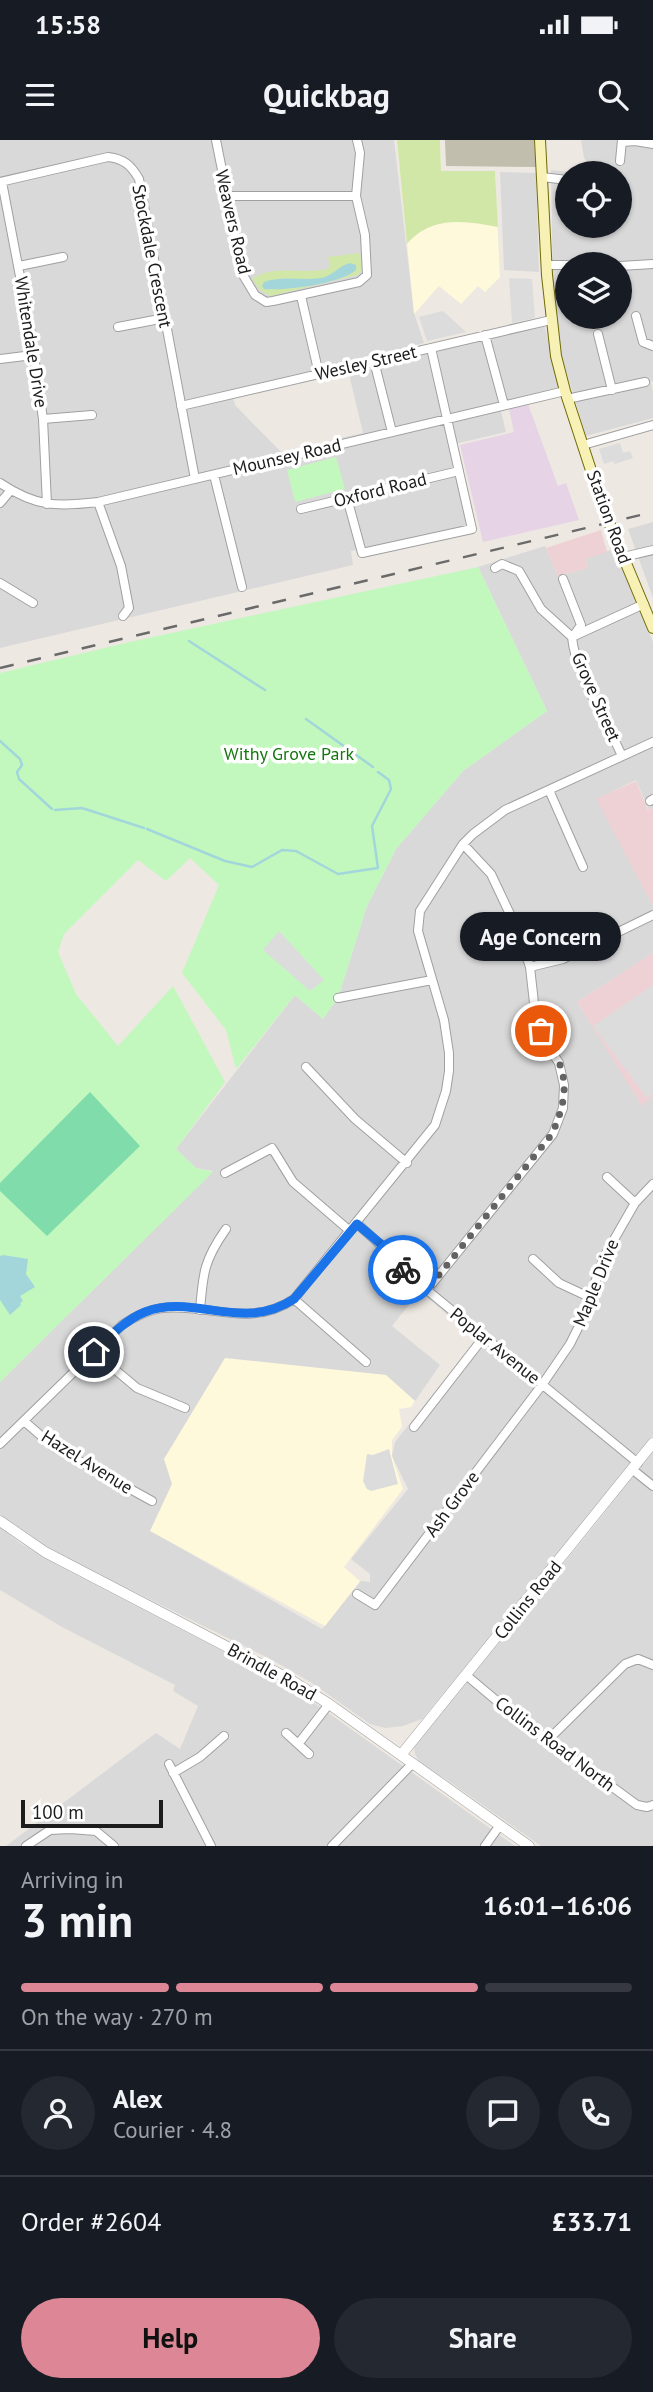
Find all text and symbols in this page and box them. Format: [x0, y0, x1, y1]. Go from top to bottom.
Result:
text: 15:58 [35, 8, 101, 41]
text: Quickbag [263, 74, 390, 116]
icon: menu [21, 76, 59, 114]
icon: search [594, 76, 632, 114]
map controls [555, 161, 632, 329]
button: locate [555, 161, 632, 238]
street label: Weavers Road [210, 167, 257, 276]
street label: Stockdale Crescent [127, 182, 178, 329]
button: layers [555, 252, 632, 329]
street label: Whitendale Drive [10, 275, 53, 409]
street label: Wesley Street [313, 340, 419, 385]
street label: Mounsey Road [231, 433, 343, 480]
street label: Oxford Road [331, 467, 429, 512]
street label: Station Road [582, 467, 637, 567]
street label: Grove Street [567, 649, 626, 745]
park label: Withy Grove Park [224, 742, 355, 765]
callout: Age Concern [461, 912, 622, 961]
text: Age Concern [480, 922, 601, 951]
pin [511, 1001, 571, 1061]
icon: bag [522, 1012, 560, 1050]
courier [368, 1235, 438, 1305]
street label: Maple Drive [568, 1236, 624, 1330]
icon: bike [384, 1251, 422, 1289]
street label: Poplar Avenue [446, 1302, 545, 1389]
pin [64, 1322, 124, 1382]
icon: home [75, 1333, 113, 1371]
street label: Hazel Avenue [37, 1424, 137, 1499]
street label: Ash Grove [419, 1466, 484, 1541]
street label: Collins Road [489, 1556, 566, 1644]
street label: Brindle Road [224, 1638, 321, 1705]
street label: Collins Road North [491, 1691, 620, 1796]
scale bar [21, 1797, 163, 1829]
text: 100 m [32, 1800, 84, 1824]
text: Arriving in [21, 1865, 123, 1894]
text: 16:01–16:06 [483, 1889, 632, 1922]
text: 3 min [21, 1890, 133, 1950]
text: On the way · 270 m [21, 2002, 213, 2031]
button: person [21, 2076, 95, 2150]
button: chat [466, 2076, 540, 2150]
button: phone [558, 2076, 632, 2150]
text: Alex [113, 2082, 163, 2115]
text: Courier · 4.8 [113, 2115, 232, 2144]
text: Order #2604 [21, 2205, 161, 2238]
text: £33.71 [552, 2205, 632, 2238]
button: Help [21, 2298, 320, 2378]
button: Share [334, 2298, 632, 2378]

